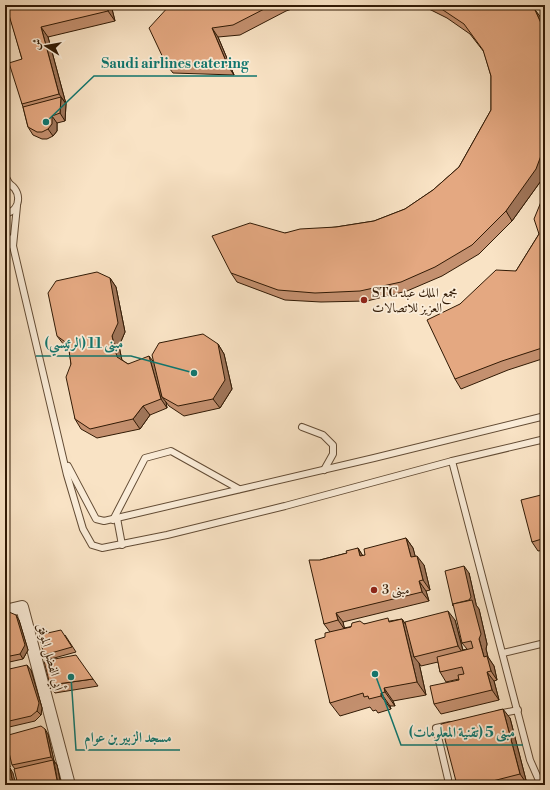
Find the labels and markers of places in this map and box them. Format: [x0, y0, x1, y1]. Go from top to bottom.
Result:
callout: Saudi airlines catering [94, 50, 257, 76]
place label: STC مجمع الملك عبد العزيز للاتصالات [372, 285, 458, 316]
marker: STC مجمع الملك عبد العزيز للاتصالات [359, 295, 369, 305]
callout: مبنى 11 (الرئيسي) [36, 330, 131, 356]
place label: مبنى 3 [382, 582, 410, 599]
marker: مبنى 3 [369, 585, 379, 595]
callout: مبنى 5 (تقنية المعلومات) [401, 719, 523, 745]
callout: مسجد الزبير بن عوام [76, 724, 180, 750]

